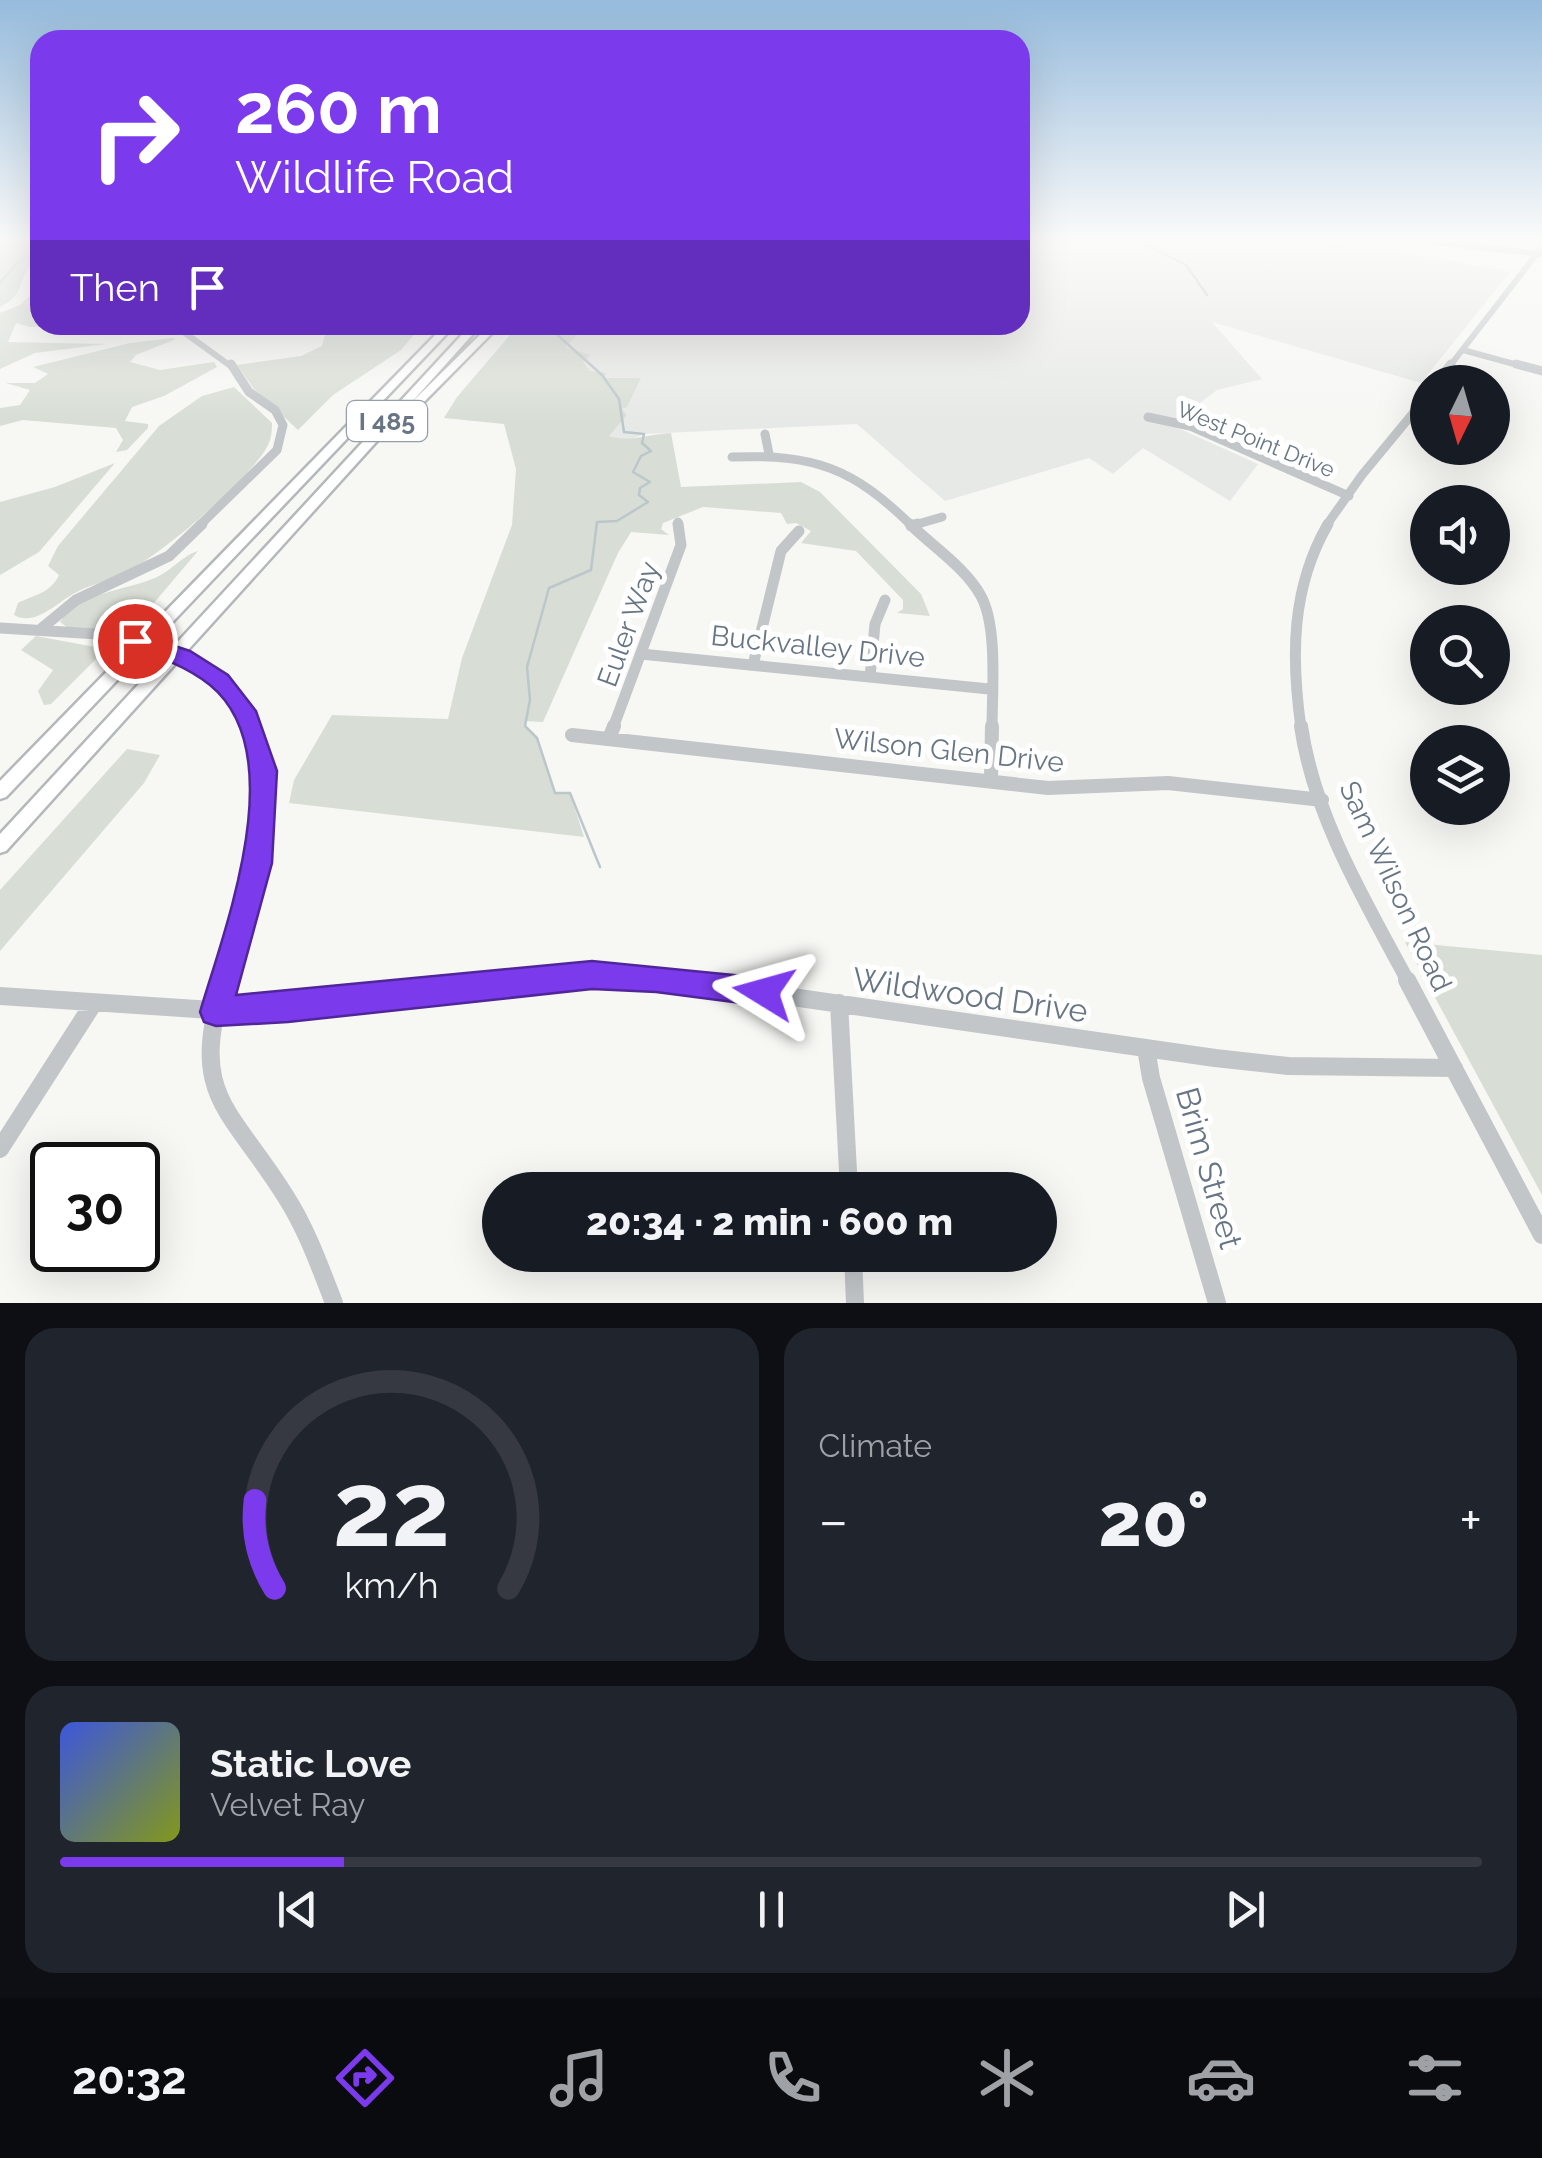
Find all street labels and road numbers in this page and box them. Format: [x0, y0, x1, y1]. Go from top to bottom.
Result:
street label: West Point Drive [1173, 396, 1339, 482]
road number: I 485 [347, 401, 427, 441]
street label: Euler Way [591, 557, 666, 691]
street label: Buckvalley Drive [709, 619, 927, 674]
street label: Wilson Glen Drive [832, 722, 1066, 779]
street label: Sam Wilson Road [1332, 776, 1459, 996]
street label: Wildwood Drive [850, 960, 1090, 1029]
street label: Brim Street [1169, 1083, 1250, 1253]

